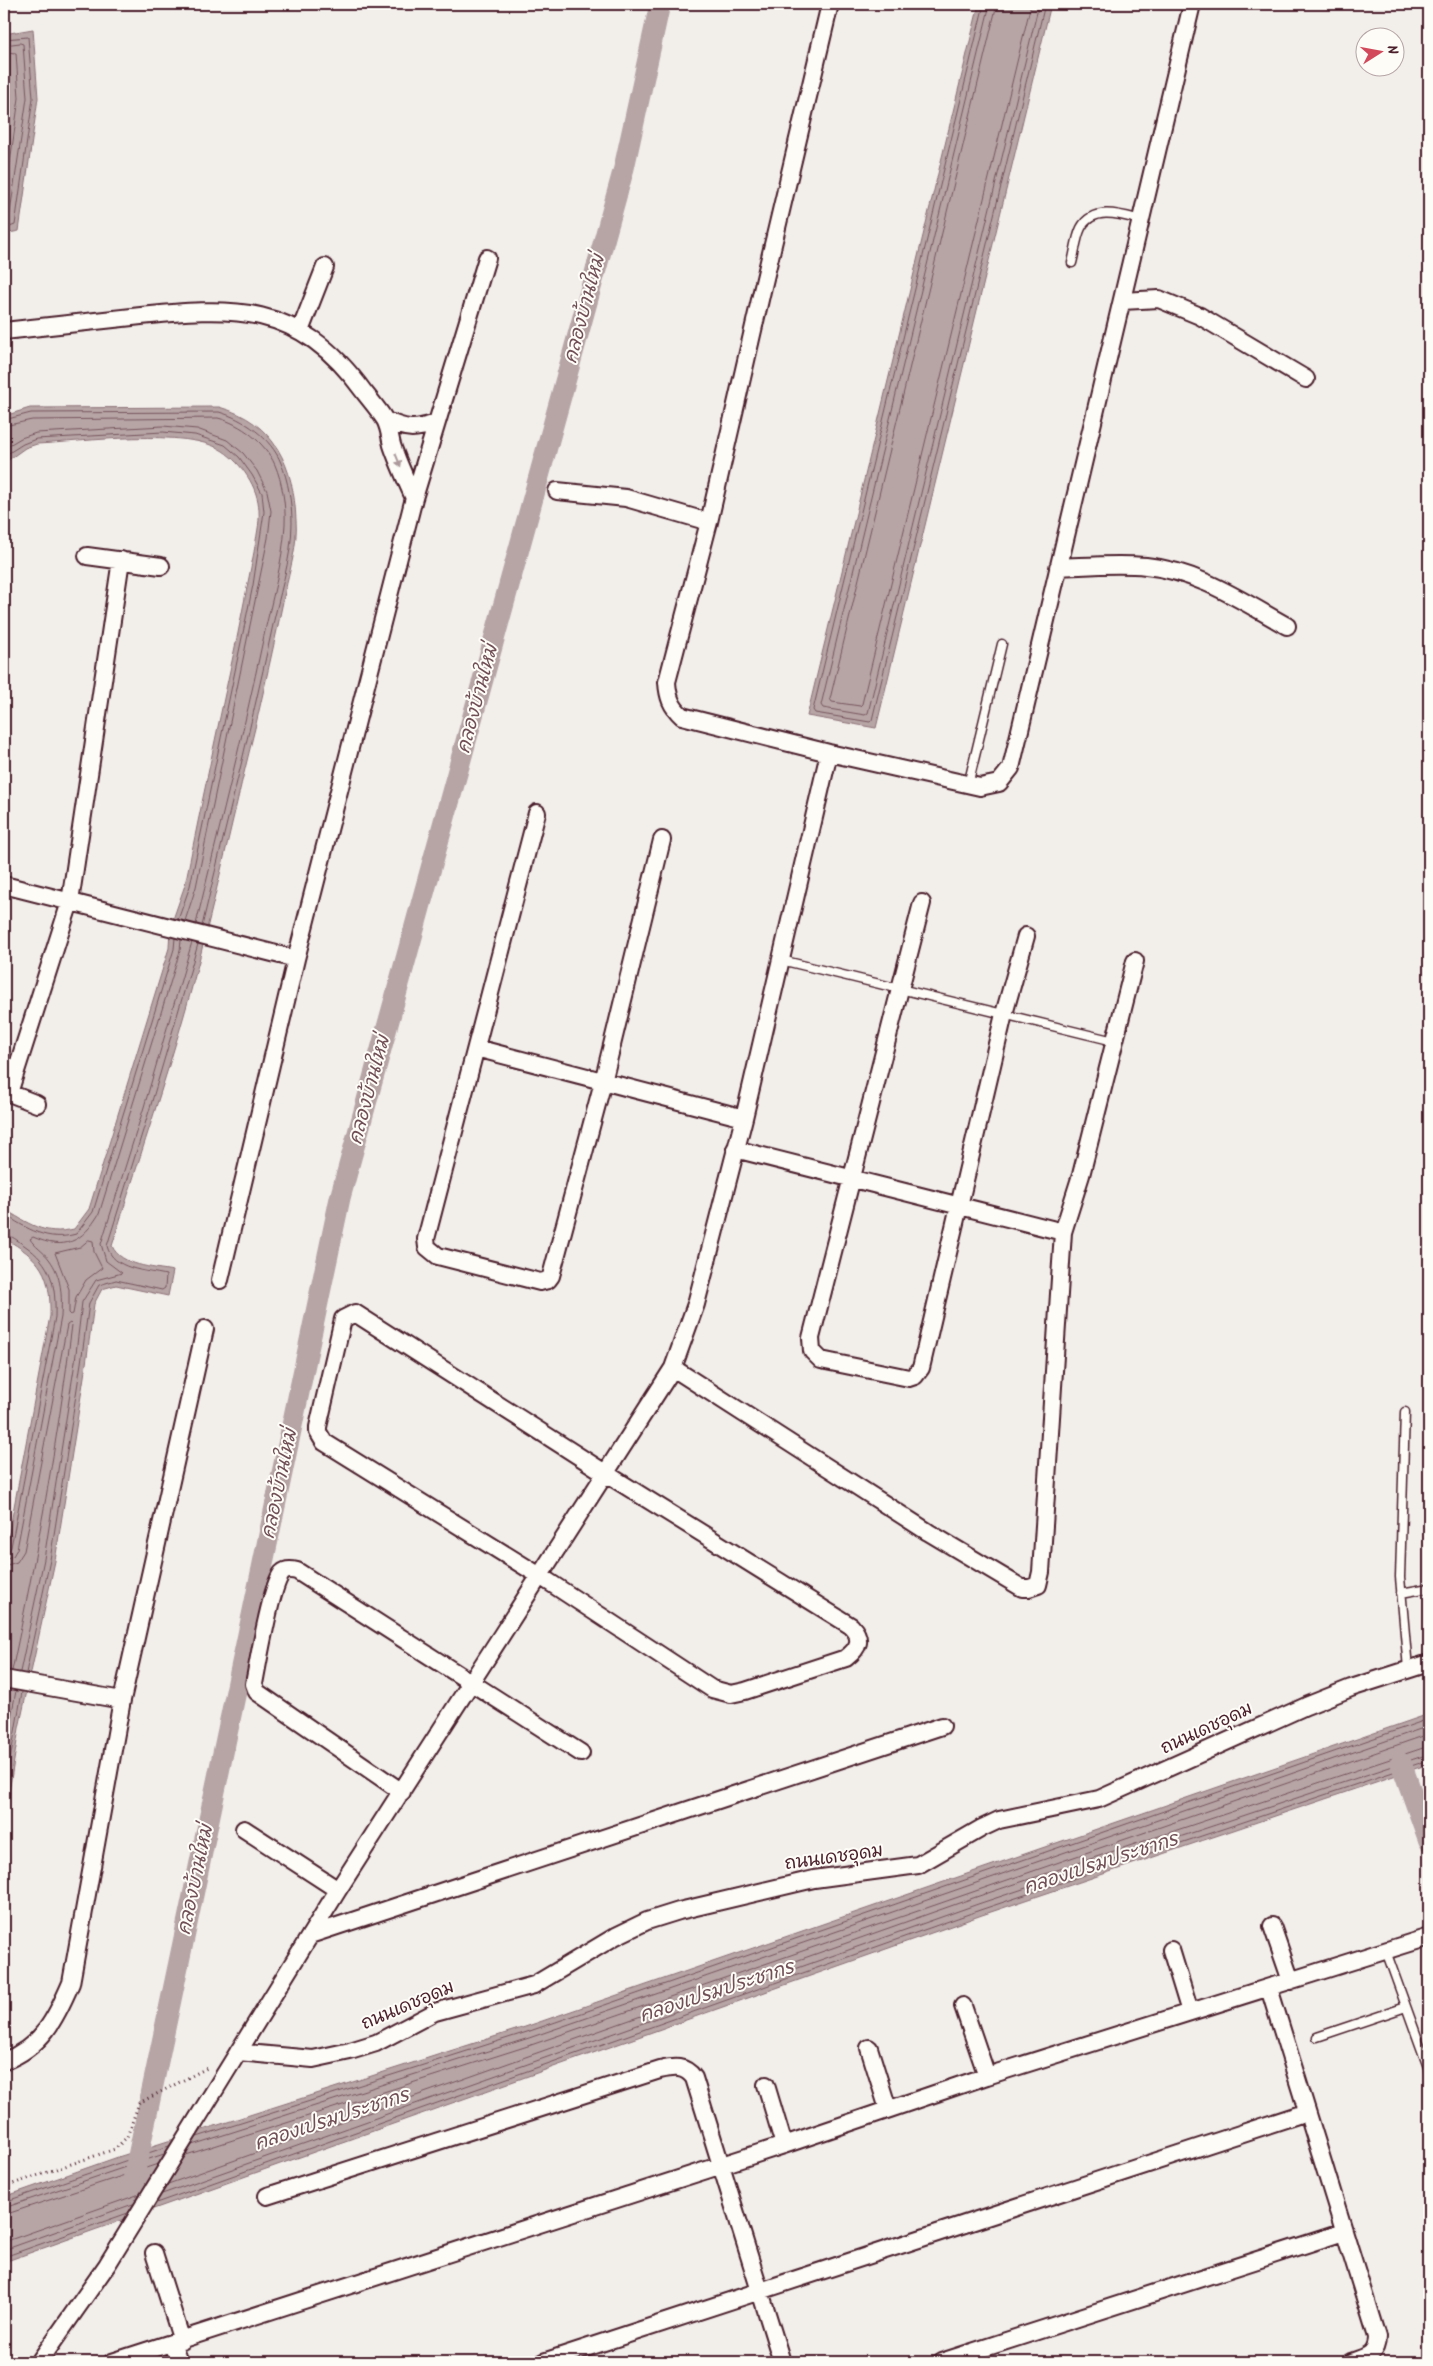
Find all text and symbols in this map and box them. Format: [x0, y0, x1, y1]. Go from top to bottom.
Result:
north arrow [1356, 28, 1406, 78]
text: N [1380, 43, 1403, 56]
water label: คลองบ้านใหม่ [556, 247, 615, 367]
one-way arrow [394, 452, 402, 467]
water label: คลองบ้านใหม่ [449, 637, 508, 757]
water label: คลองบ้านใหม่ [341, 1028, 400, 1148]
water label: คลองบ้านใหม่ [254, 1422, 307, 1542]
street label: ถนนเดชอุดม [1156, 1695, 1258, 1763]
water label: คลองบ้านใหม่ [170, 1818, 223, 1938]
water label: คลองเปรมประชากร [1020, 1824, 1184, 1903]
street label: ถนนเดชอุดม [783, 1837, 885, 1879]
water label: คลองเปรมประชากร [636, 1952, 800, 2031]
street label: ถนนเดชอุดม [357, 1973, 459, 2039]
water label: คลองเปรมประชากร [251, 2080, 415, 2159]

